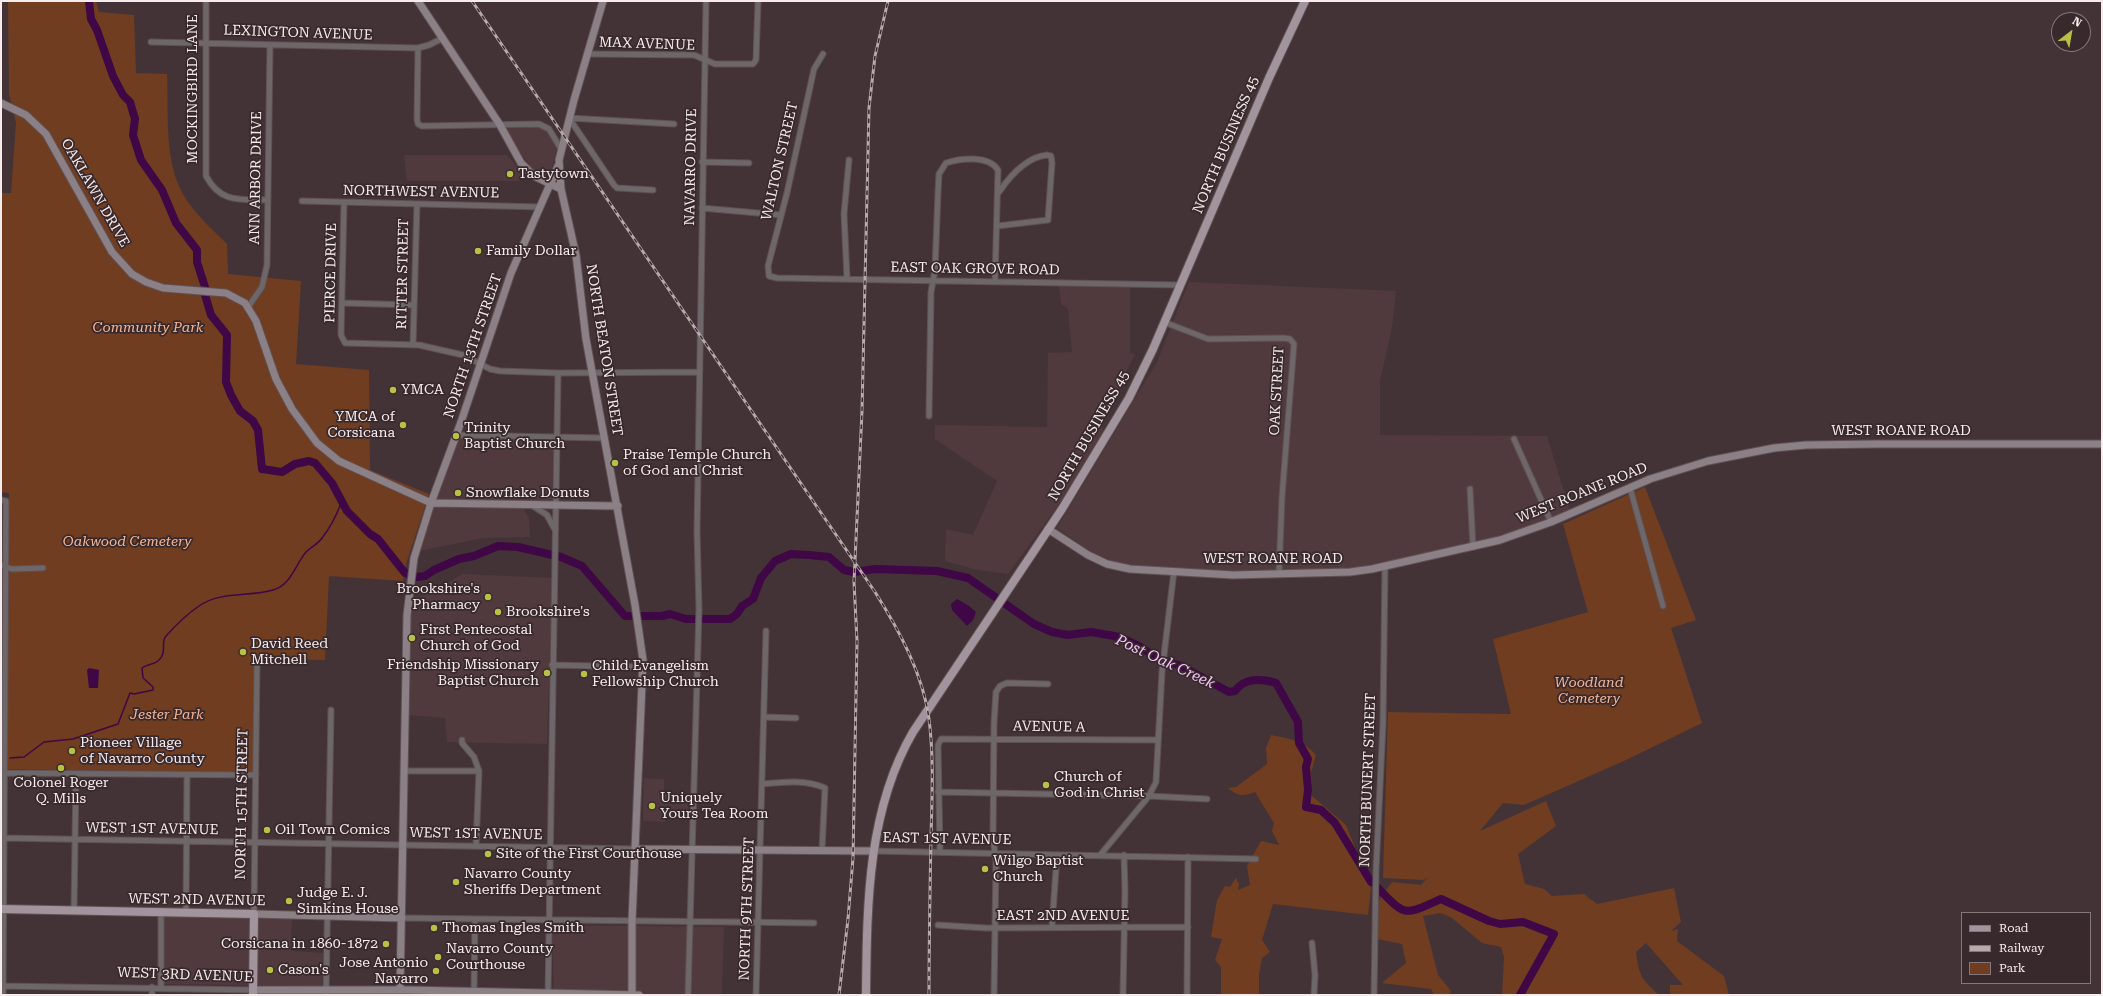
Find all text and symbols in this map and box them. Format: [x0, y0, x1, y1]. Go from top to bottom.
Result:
north arrow [2051, 12, 2091, 52]
street label: MOCKINGBIRD LANE [185, 14, 201, 164]
text: N [2070, 14, 2084, 30]
street label: LEXINGTON AVENUE [223, 22, 373, 44]
street label: MAX AVENUE [599, 34, 695, 54]
street label: NORTH BUSINESS 45 [1189, 74, 1263, 216]
street label: WALTON STREET [758, 100, 802, 222]
street label: NAVARRO DRIVE [682, 108, 700, 226]
street label: ANN ARBOR DRIVE [246, 111, 266, 245]
street label: OAKLAWN DRIVE [57, 136, 133, 250]
place label: Tastytown [518, 166, 589, 182]
marker: Tastytown [505, 169, 515, 179]
street label: NORTHWEST AVENUE [343, 182, 499, 202]
street label: RITTER STREET [394, 218, 412, 330]
street label: PIERCE DRIVE [322, 223, 340, 323]
place label: Family Dollar [486, 243, 576, 259]
marker: Family Dollar [473, 246, 483, 256]
street label: EAST OAK GROVE ROAD [890, 259, 1060, 279]
street label: NORTH BEATON STREET [582, 263, 626, 437]
street label: NORTH 13TH STREET [440, 272, 506, 420]
park label: Community Park [93, 320, 203, 336]
street label: OAK STREET [1266, 346, 1288, 436]
street label: NORTH BUSINESS 45 [1045, 368, 1133, 504]
place label: YMCA [401, 382, 444, 398]
marker: YMCA [388, 385, 398, 395]
place label: YMCA of Corsicana [327, 409, 395, 442]
marker: YMCA of Corsicana [398, 420, 408, 430]
place label: Trinity Baptist Church [464, 420, 565, 452]
street label: WEST ROANE ROAD [1831, 423, 1971, 439]
marker: Trinity Baptist Church [451, 431, 461, 441]
place label: Praise Temple Church of God and Christ [623, 447, 771, 480]
marker: Praise Temple Church of God and Christ [610, 458, 620, 468]
street label: WEST ROANE ROAD [1514, 459, 1650, 527]
place label: Snowflake Donuts [466, 485, 589, 501]
marker: Snowflake Donuts [453, 488, 463, 498]
park label: Oakwood Cemetery [63, 534, 191, 550]
street label: WEST ROANE ROAD [1203, 551, 1343, 567]
place label: Brookshire's Pharmacy [396, 581, 480, 614]
marker: Brookshire's Pharmacy [483, 592, 493, 602]
place label: Brookshire's [506, 604, 590, 620]
marker: Brookshire's [493, 607, 503, 617]
place label: First Pentecostal Church of God [420, 622, 532, 654]
water label: Post Oak Creek [1113, 631, 1217, 693]
marker: First Pentecostal Church of God [407, 633, 417, 643]
place label: David Reed Mitchell [251, 636, 328, 668]
marker: David Reed Mitchell [238, 647, 248, 657]
place label: Friendship Missionary Baptist Church [387, 657, 539, 690]
place label: Child Evangelism Fellowship Church [592, 658, 719, 690]
marker: Friendship Missionary Baptist Church [542, 668, 552, 678]
marker: Child Evangelism Fellowship Church [579, 669, 589, 679]
park label: Woodland Cemetery [1555, 675, 1623, 708]
street label: NORTH BUNERT STREET [1357, 693, 1379, 867]
park label: Jester Park [130, 707, 204, 723]
street label: AVENUE A [1013, 718, 1085, 736]
street label: NORTH 15TH STREET [232, 728, 252, 880]
place label: Pioneer Village of Navarro County [80, 735, 205, 768]
marker: Pioneer Village of Navarro County [67, 746, 77, 756]
marker: Colonel Roger Q. Mills [56, 763, 66, 773]
place label: Church of God in Christ [1054, 769, 1145, 802]
place label: Colonel Roger Q. Mills [13, 775, 109, 808]
marker: Church of God in Christ [1041, 780, 1051, 790]
place label: Uniquely Yours Tea Room [660, 790, 768, 822]
marker: Uniquely Yours Tea Room [647, 801, 657, 811]
street label: WEST 1ST AVENUE [85, 819, 219, 839]
place label: Oil Town Comics [275, 822, 390, 838]
street label: WEST 1ST AVENUE [409, 824, 543, 844]
marker: Oil Town Comics [262, 825, 272, 835]
street label: EAST 1ST AVENUE [882, 829, 1012, 849]
street label: NORTH 9TH STREET [736, 837, 758, 981]
place label: Site of the First Courthouse [496, 846, 682, 862]
marker: Site of the First Courthouse [483, 849, 493, 859]
place label: Wilgo Baptist Church [993, 853, 1083, 886]
marker: Wilgo Baptist Church [980, 864, 990, 874]
place label: Navarro County Sheriffs Department [464, 866, 601, 898]
marker: Navarro County Sheriffs Department [451, 877, 461, 887]
place label: Judge E. J. Simkins House [297, 885, 398, 918]
street label: WEST 2ND AVENUE [128, 890, 266, 910]
marker: Judge E. J. Simkins House [284, 896, 294, 906]
street label: EAST 2ND AVENUE [996, 908, 1130, 924]
legend [1961, 912, 2091, 984]
place label: Thomas Ingles Smith [442, 920, 584, 936]
text: Road [1999, 921, 2028, 935]
marker: Thomas Ingles Smith [429, 923, 439, 933]
place label: Corsicana in 1860-1872 [221, 936, 378, 952]
marker: Corsicana in 1860-1872 [381, 939, 391, 949]
place label: Navarro County Courthouse [446, 941, 553, 974]
text: Railway [1999, 941, 2044, 955]
marker: Navarro County Courthouse [433, 952, 443, 962]
place label: Jose Antonio Navarro [339, 955, 428, 988]
text: Park [1999, 961, 2025, 975]
place label: Cason's [278, 962, 329, 978]
street label: WEST 3RD AVENUE [117, 964, 253, 986]
marker: Cason's [265, 965, 275, 975]
marker: Jose Antonio Navarro [431, 966, 441, 976]

